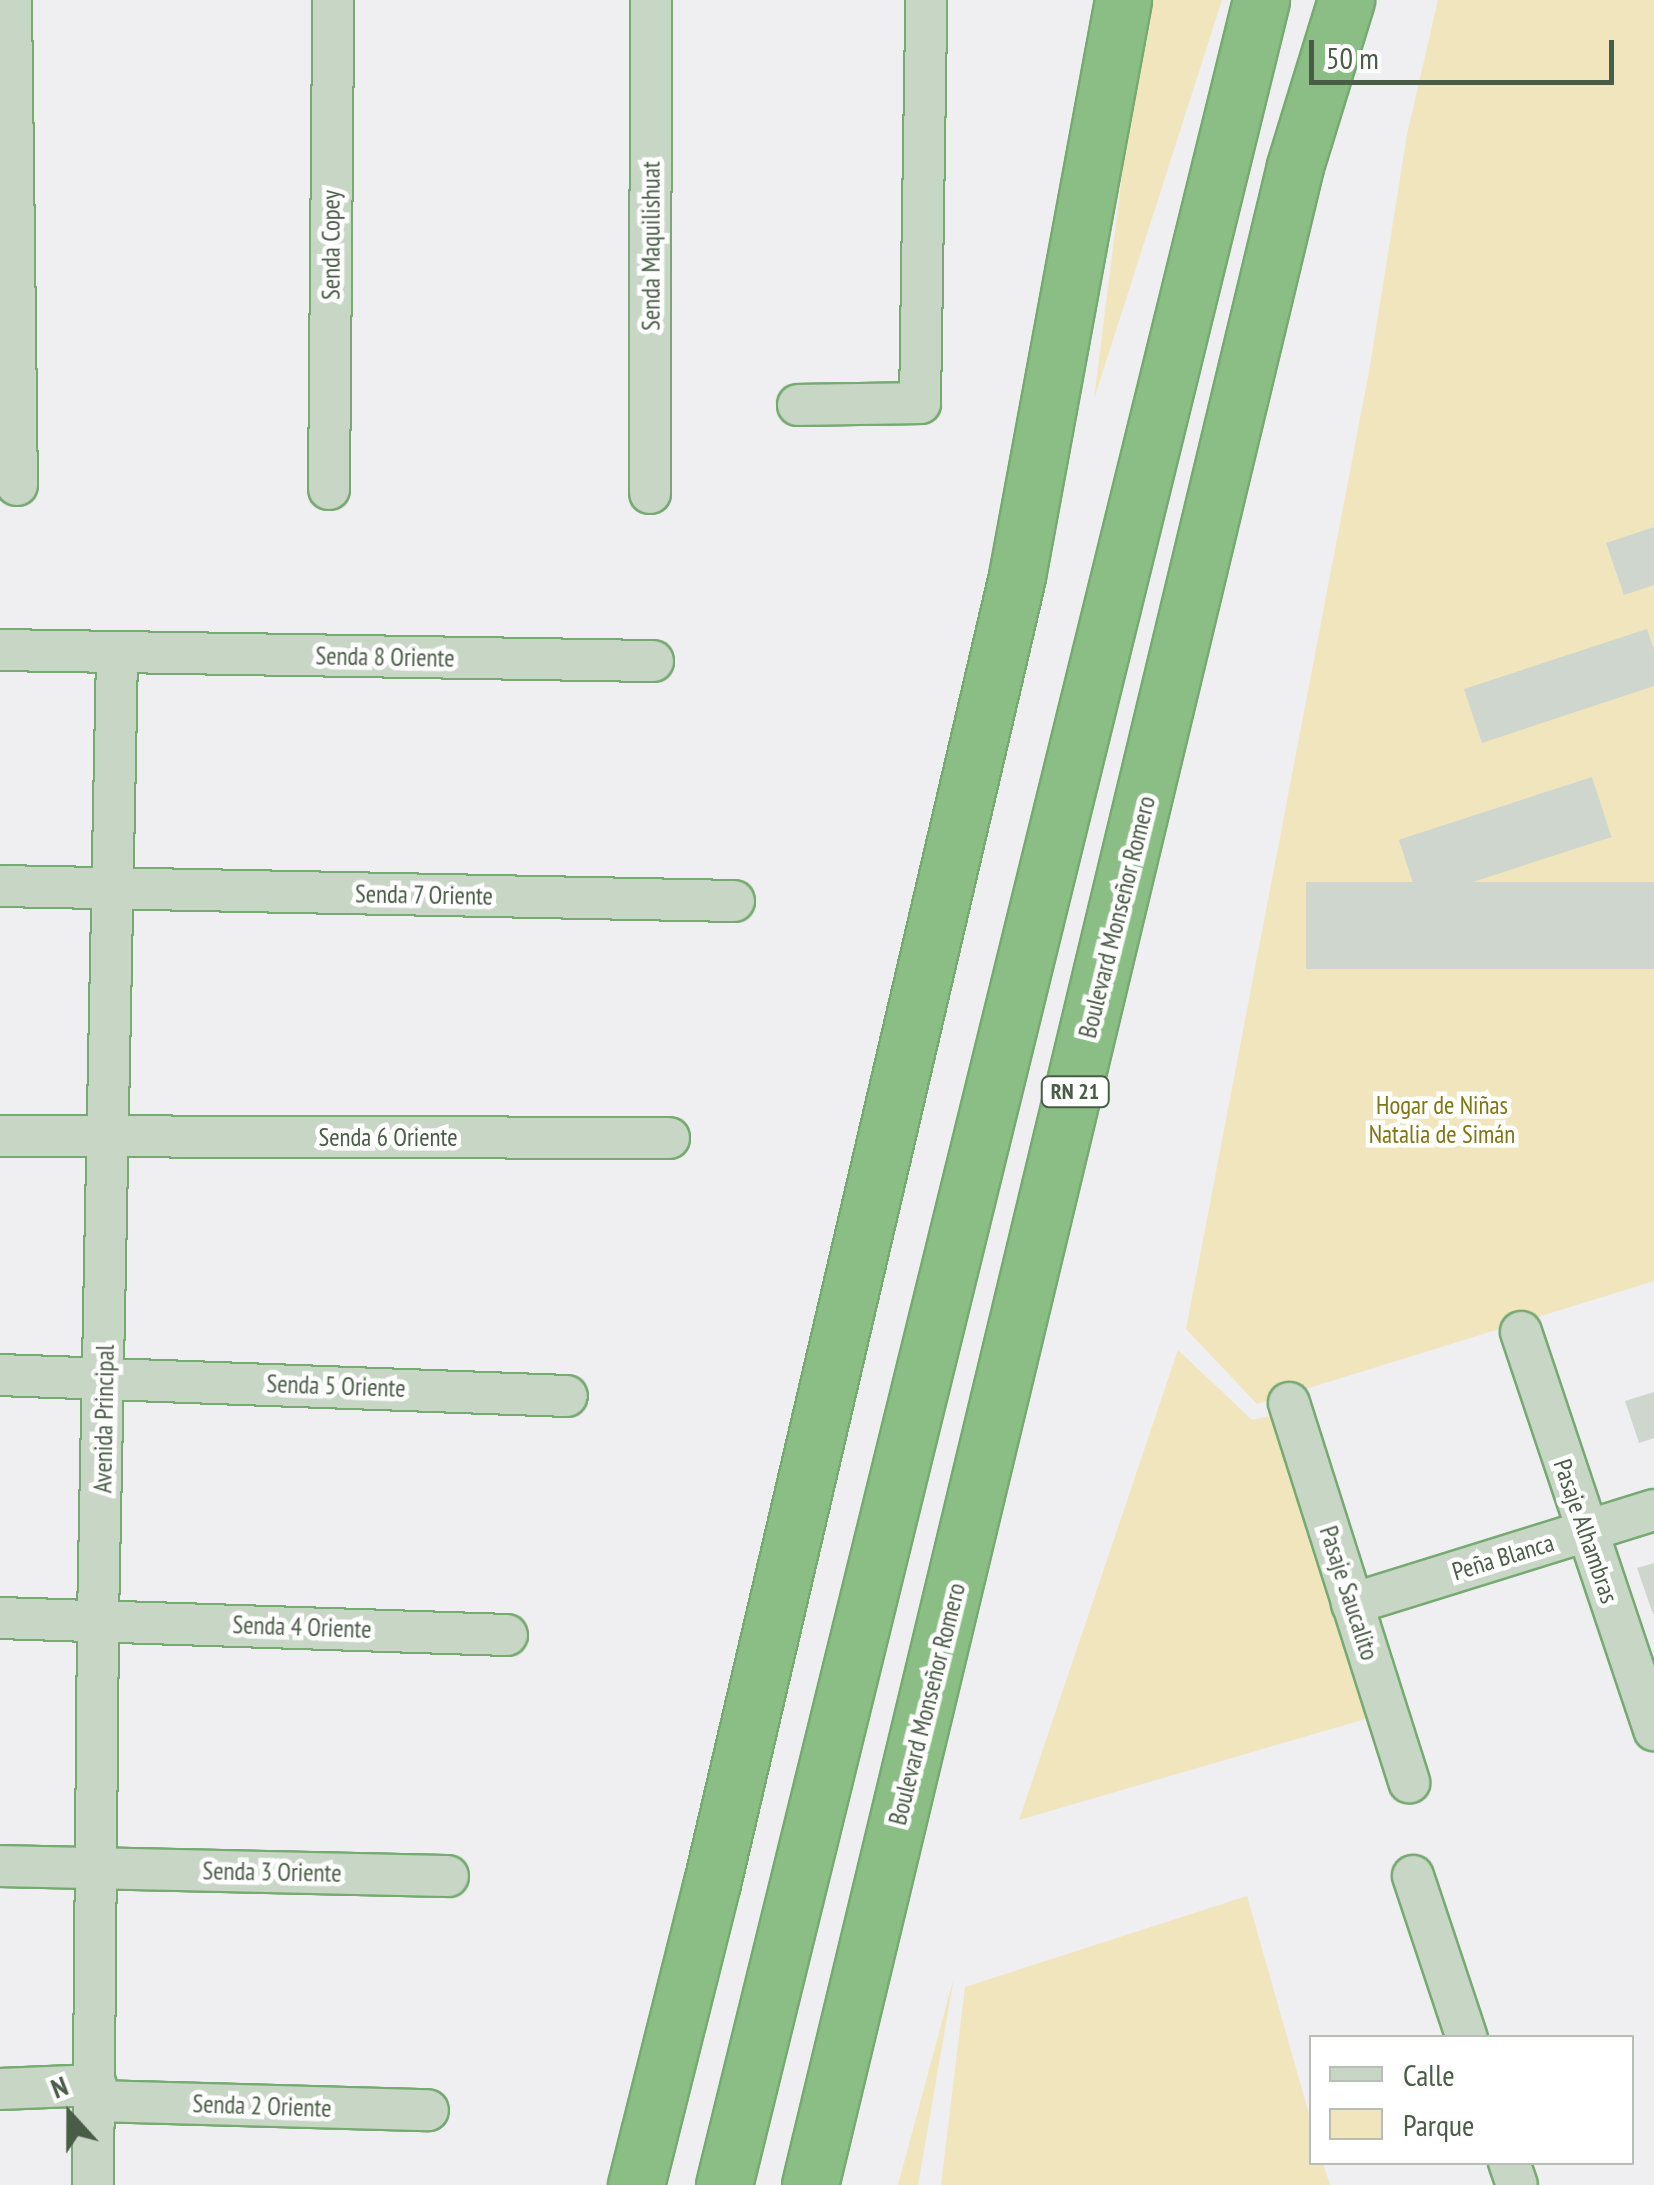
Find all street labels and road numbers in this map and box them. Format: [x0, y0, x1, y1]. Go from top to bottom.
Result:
street label: Senda Maquilishuat [636, 161, 666, 331]
street label: Senda Copey [316, 190, 346, 300]
street label: Senda 8 Oriente [315, 641, 455, 673]
street label: Boulevard Monseñor Romero [1072, 793, 1162, 1041]
street label: Senda 7 Oriente [354, 879, 494, 911]
road number: RN 21 [1040, 1075, 1110, 1109]
street label: Senda 6 Oriente [319, 1122, 457, 1152]
street label: Avenida Principal [88, 1345, 120, 1493]
street label: Senda 5 Oriente [266, 1369, 406, 1403]
street label: Pasaje Alhambras [1547, 1455, 1625, 1607]
street label: Pasaje Saucalito [1313, 1522, 1385, 1664]
street label: Peña Blanca [1449, 1527, 1557, 1587]
street label: Boulevard Monseñor Romero [882, 1580, 972, 1828]
street label: Senda 4 Oriente [232, 1610, 372, 1644]
street label: Senda 3 Oriente [202, 1856, 342, 1888]
street label: Senda 2 Oriente [192, 2089, 332, 2123]

